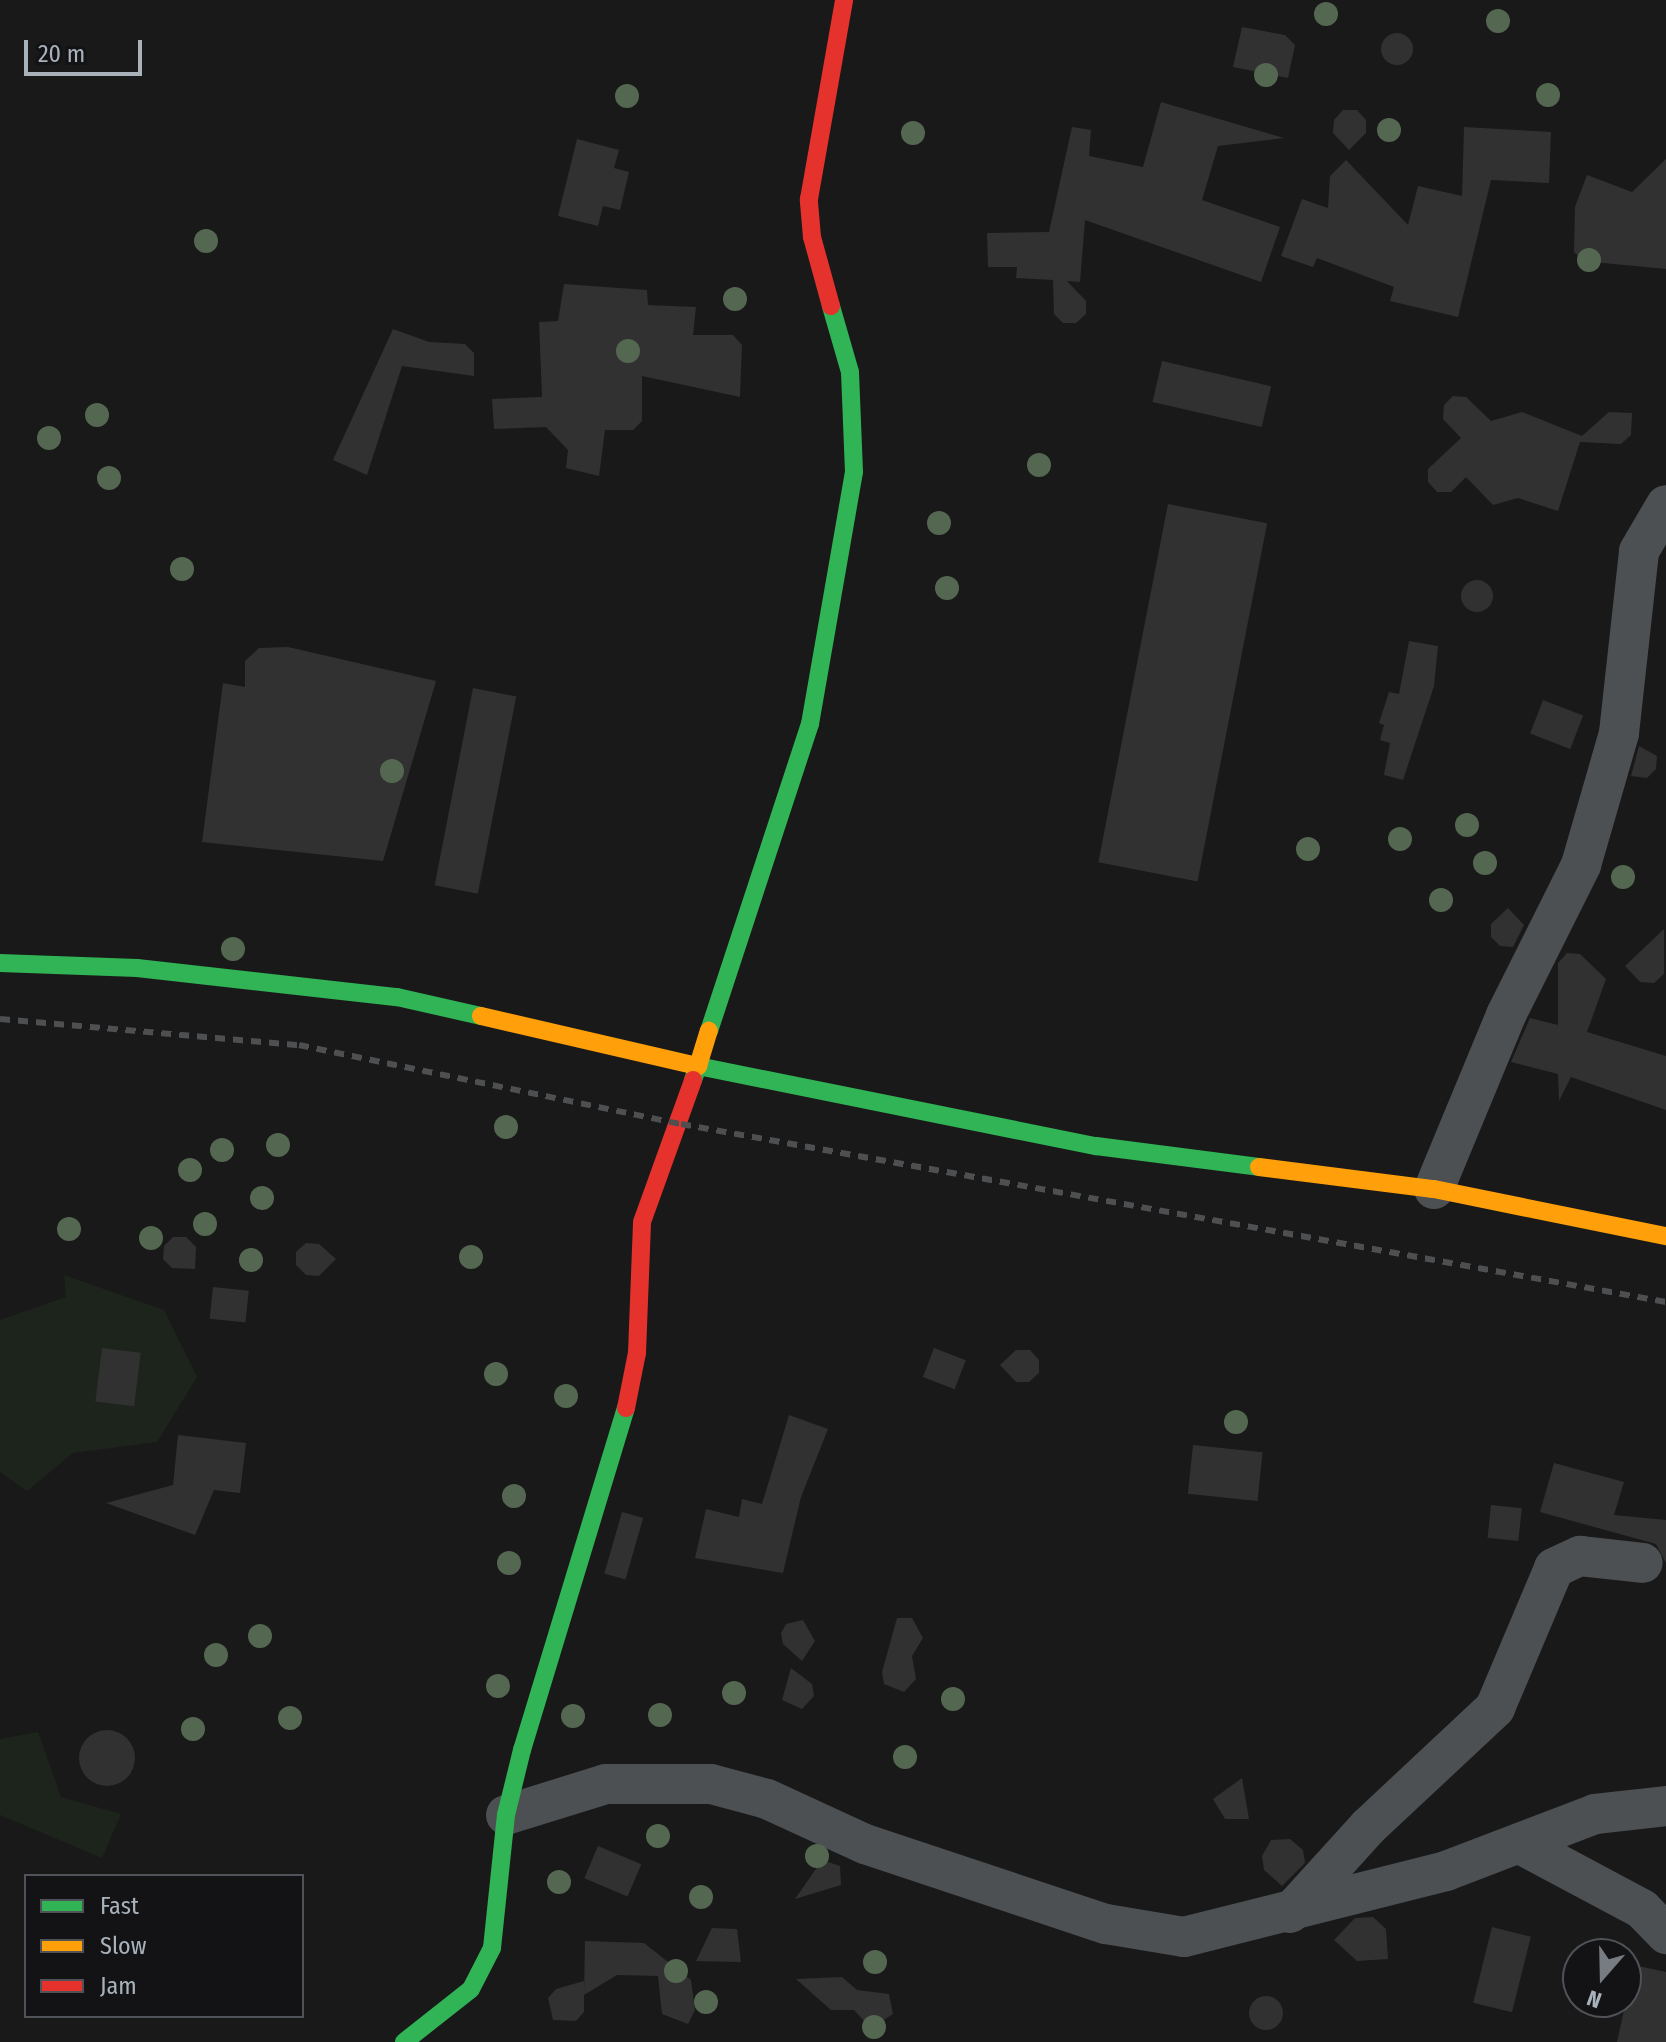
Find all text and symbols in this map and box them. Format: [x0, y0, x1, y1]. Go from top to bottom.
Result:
scale bar [28, 24, 146, 74]
text: 20 m [38, 40, 85, 68]
legend [24, 1874, 304, 2018]
text: Fast [100, 1892, 139, 1920]
text: Slow [100, 1932, 146, 1960]
north arrow [1562, 1938, 1642, 2018]
text: Jam [100, 1972, 137, 2000]
text: N [1583, 1984, 1605, 2014]

